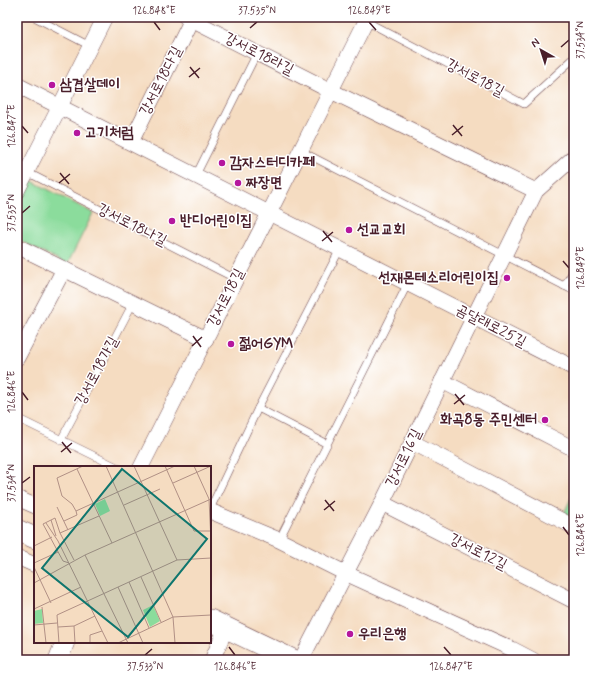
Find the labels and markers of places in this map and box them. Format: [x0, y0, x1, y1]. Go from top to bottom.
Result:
place label: 삼겹살데이 [59, 75, 120, 95]
marker: 삼겹살데이 [47, 80, 57, 90]
place label: 고기처럼 [85, 123, 133, 143]
marker: 고기처럼 [72, 128, 82, 138]
place label: 감자스터디카페 [230, 153, 315, 173]
marker: 감자스터디카페 [217, 158, 227, 168]
place label: 짜장면 [245, 173, 282, 193]
marker: 짜장면 [233, 178, 243, 188]
place label: 반디어린이집 [180, 211, 252, 231]
marker: 반디어린이집 [167, 216, 177, 226]
place label: 선교교회 [357, 220, 405, 240]
marker: 선교교회 [344, 225, 354, 235]
place label: 선재몬테소리어린이집 [378, 268, 499, 288]
marker: 선재몬테소리어린이집 [502, 273, 512, 283]
place label: 젊어GYM [239, 334, 294, 354]
marker: 젊어GYM [226, 339, 236, 349]
place label: 화곡8동 주민센터 [440, 410, 537, 430]
marker: 화곡8동 주민센터 [540, 415, 550, 425]
place label: 우리은행 [358, 624, 406, 644]
marker: 우리은행 [345, 629, 355, 639]

